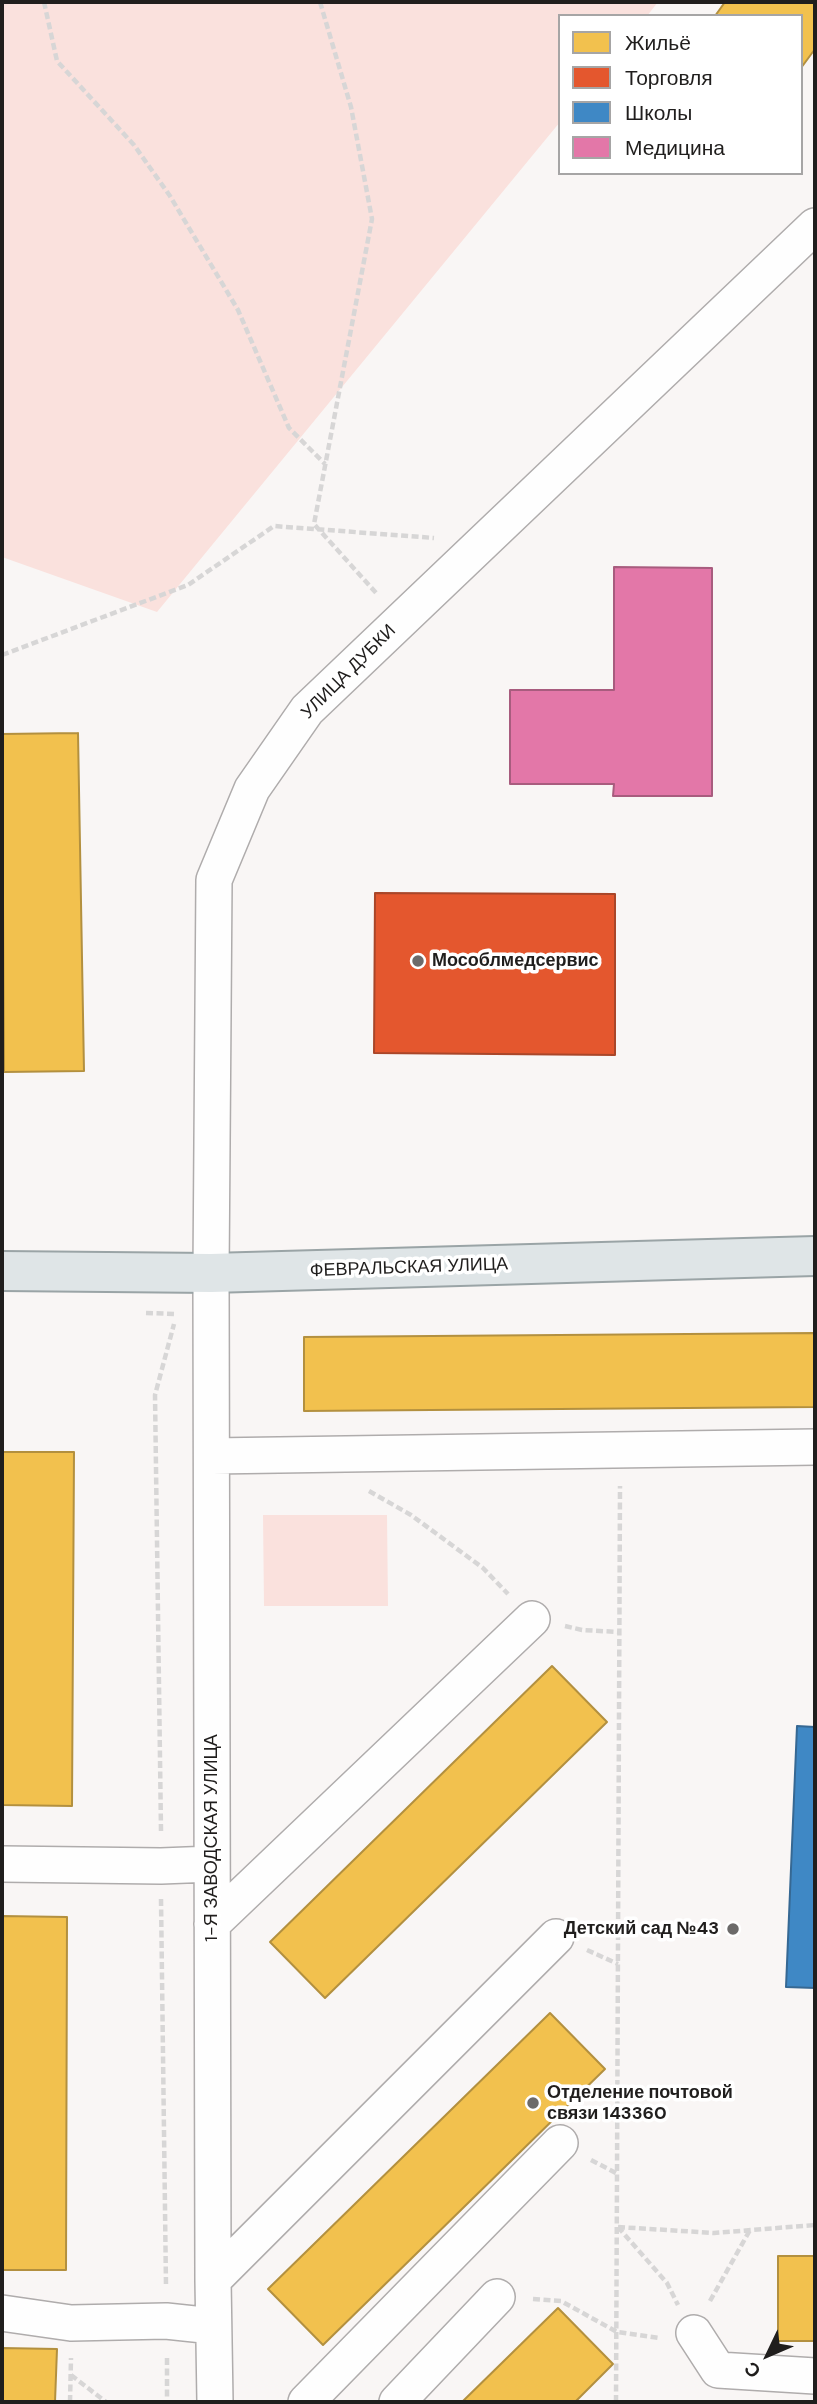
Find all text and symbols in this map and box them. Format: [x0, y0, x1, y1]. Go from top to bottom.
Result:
legend [558, 14, 803, 175]
text: Жильё [625, 29, 691, 57]
text: Торговля [625, 64, 713, 92]
text: Школы [625, 99, 692, 127]
text: Медицина [625, 134, 725, 162]
street label: УЛИЦА ДУБКИ [297, 620, 401, 724]
place label: Мособлмедсервис [432, 950, 599, 972]
marker: Мособлмедсервис [410, 953, 426, 969]
street label: ФЕВРАЛЬСКАЯ УЛИЦА [310, 1254, 508, 1282]
street label: 1-Я ЗАВОДСКАЯ УЛИЦА [201, 1734, 223, 1942]
place label: Детский сад №43 [564, 1918, 719, 1940]
marker: Детский сад №43 [725, 1921, 741, 1937]
place label: Отделение почтовой связи 143360 [547, 2082, 733, 2124]
marker: Отделение почтовой связи 143360 [525, 2095, 541, 2111]
north arrow [733, 2320, 803, 2390]
text: С [739, 2356, 766, 2384]

